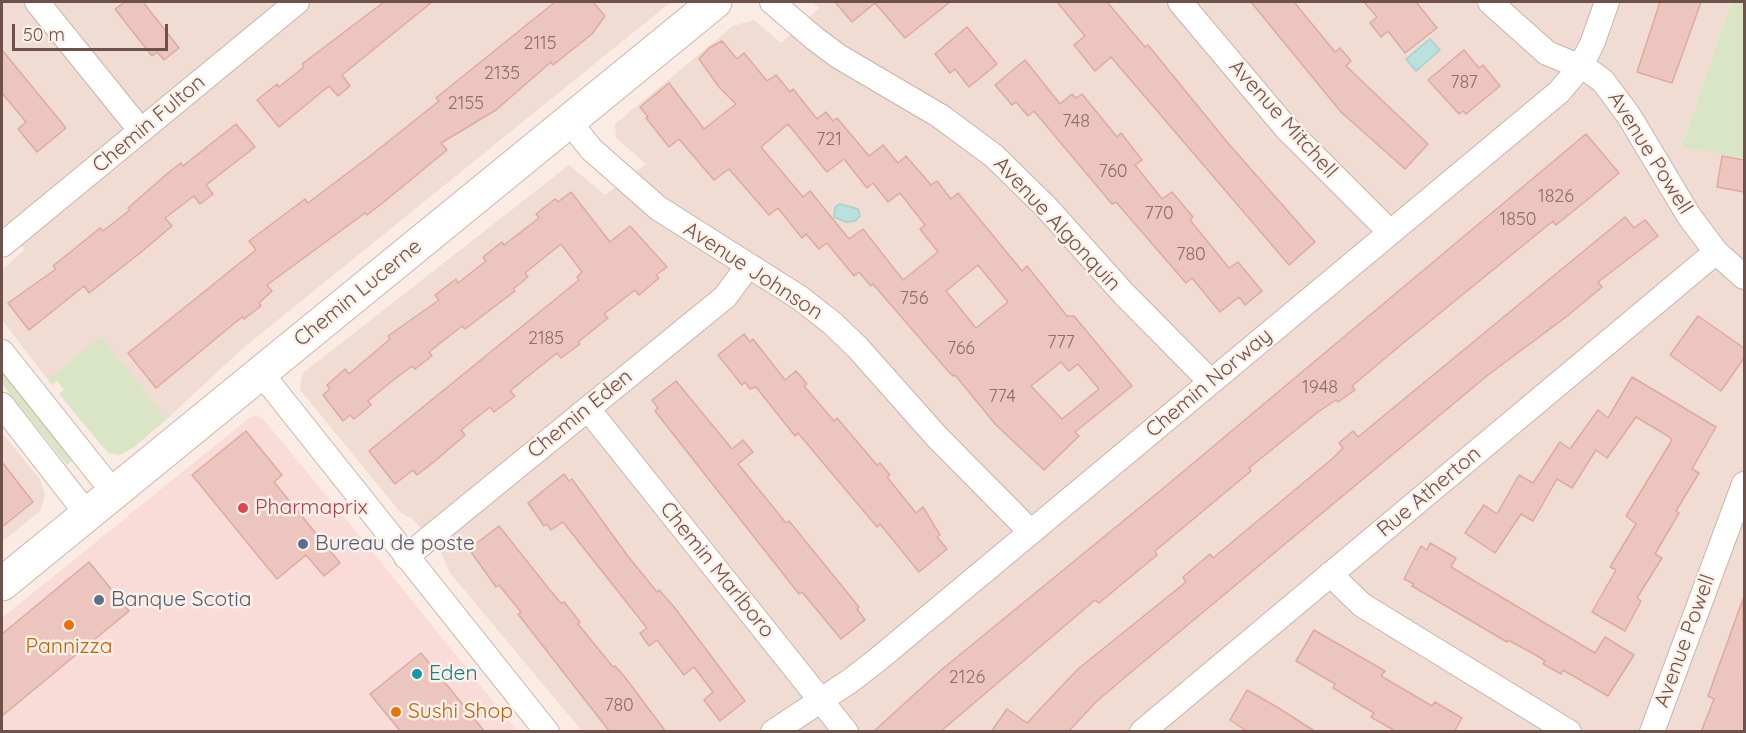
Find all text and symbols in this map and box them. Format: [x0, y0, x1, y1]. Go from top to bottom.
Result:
scale bar [15, 12, 171, 50]
text: 50 m [23, 23, 65, 46]
house number: 2115 [523, 33, 557, 55]
street label: Avenue Mitchell [1223, 55, 1343, 183]
house number: 2135 [484, 63, 520, 85]
street label: Chemin Fulton [88, 70, 210, 178]
house number: 787 [1450, 72, 1478, 94]
street label: Avenue Powell [1602, 87, 1698, 219]
house number: 2155 [448, 93, 484, 115]
house number: 748 [1062, 111, 1090, 133]
house number: 721 [816, 129, 842, 151]
street label: Avenue Algonquin [988, 152, 1126, 296]
house number: 760 [1098, 161, 1128, 183]
house number: 1826 [1538, 186, 1574, 208]
house number: 770 [1144, 203, 1174, 225]
house number: 1850 [1500, 209, 1536, 231]
street label: Avenue Johnson [679, 217, 827, 325]
street label: Chemin Lucerne [289, 234, 427, 352]
house number: 780 [1176, 244, 1206, 266]
house number: 756 [900, 288, 928, 310]
street label: Chemin Norway [1141, 323, 1277, 443]
house number: 2185 [528, 328, 564, 350]
house number: 777 [1047, 332, 1075, 354]
house number: 766 [947, 338, 975, 360]
street label: Chemin Eden [522, 364, 638, 464]
house number: 1948 [1302, 377, 1338, 399]
house number: 774 [988, 386, 1016, 408]
street label: Rue Atherton [1372, 441, 1486, 543]
place label: Pharmaprix [255, 495, 368, 521]
street label: Chemin Marlboro [654, 497, 780, 643]
marker: Pharmaprix [236, 501, 250, 515]
place label: Bureau de poste [315, 531, 475, 557]
marker: Bureau de poste [296, 537, 310, 551]
street label: Avenue Powell [1649, 571, 1721, 711]
place label: Banque Scotia [111, 587, 252, 613]
marker: Banque Scotia [92, 593, 106, 607]
marker: Pannizza [62, 618, 76, 632]
place label: Pannizza [26, 634, 112, 660]
place label: Eden [429, 661, 478, 687]
marker: Eden [410, 667, 424, 681]
house number: 2126 [949, 667, 985, 689]
house number: 780 [604, 695, 634, 717]
place label: Sushi Shop [408, 699, 513, 725]
marker: Sushi Shop [389, 705, 403, 719]

